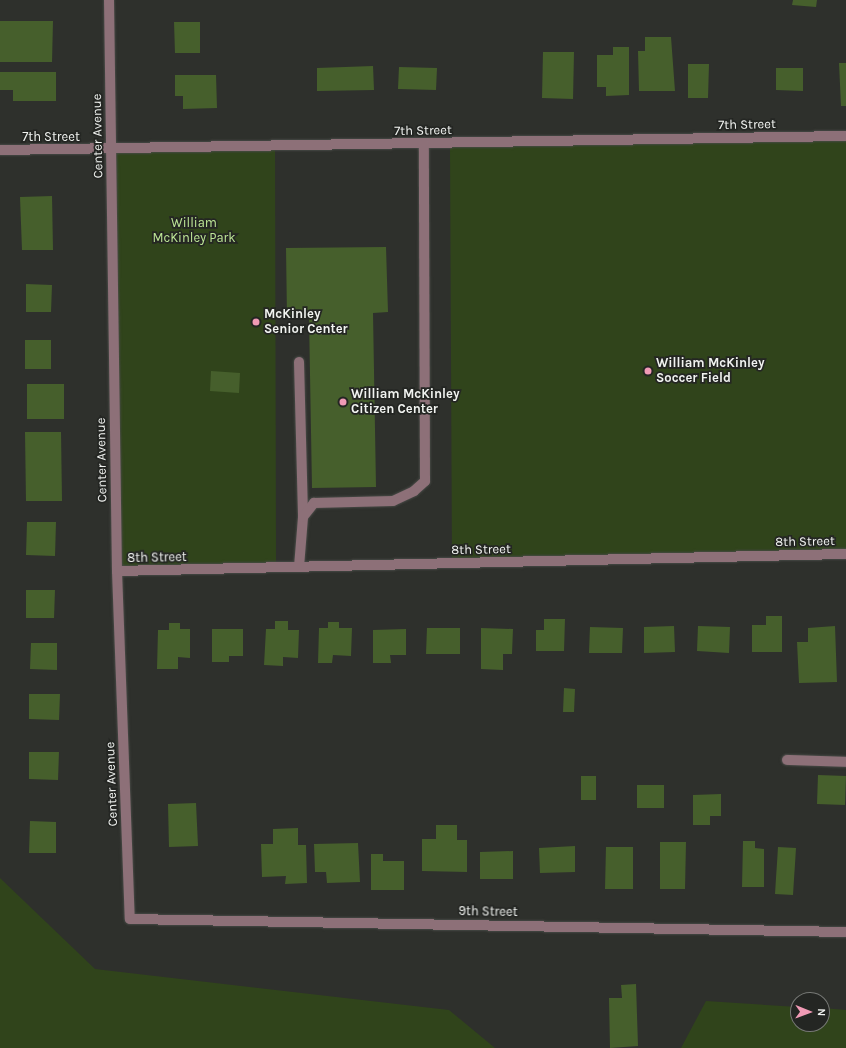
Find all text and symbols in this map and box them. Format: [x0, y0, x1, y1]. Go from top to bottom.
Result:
street label: Center Avenue [89, 94, 107, 178]
street label: 7th Street [718, 117, 776, 133]
street label: 7th Street [394, 123, 452, 139]
street label: 7th Street [22, 129, 80, 145]
park label: William McKinley Park [152, 216, 236, 247]
place label: McKinley Senior Center [264, 307, 348, 338]
marker: McKinley Senior Center [251, 317, 261, 327]
place label: William McKinley Soccer Field [656, 356, 764, 387]
marker: William McKinley Soccer Field [643, 366, 653, 376]
place label: William McKinley Citizen Center [351, 387, 459, 418]
marker: William McKinley Citizen Center [338, 397, 348, 407]
street label: Center Avenue [93, 418, 111, 502]
street label: 8th Street [775, 534, 835, 550]
street label: 8th Street [451, 542, 511, 558]
street label: 8th Street [127, 550, 187, 566]
street label: Center Avenue [103, 741, 121, 827]
street label: 9th Street [458, 904, 518, 920]
north arrow [790, 992, 830, 1032]
text: N [815, 1008, 828, 1016]

